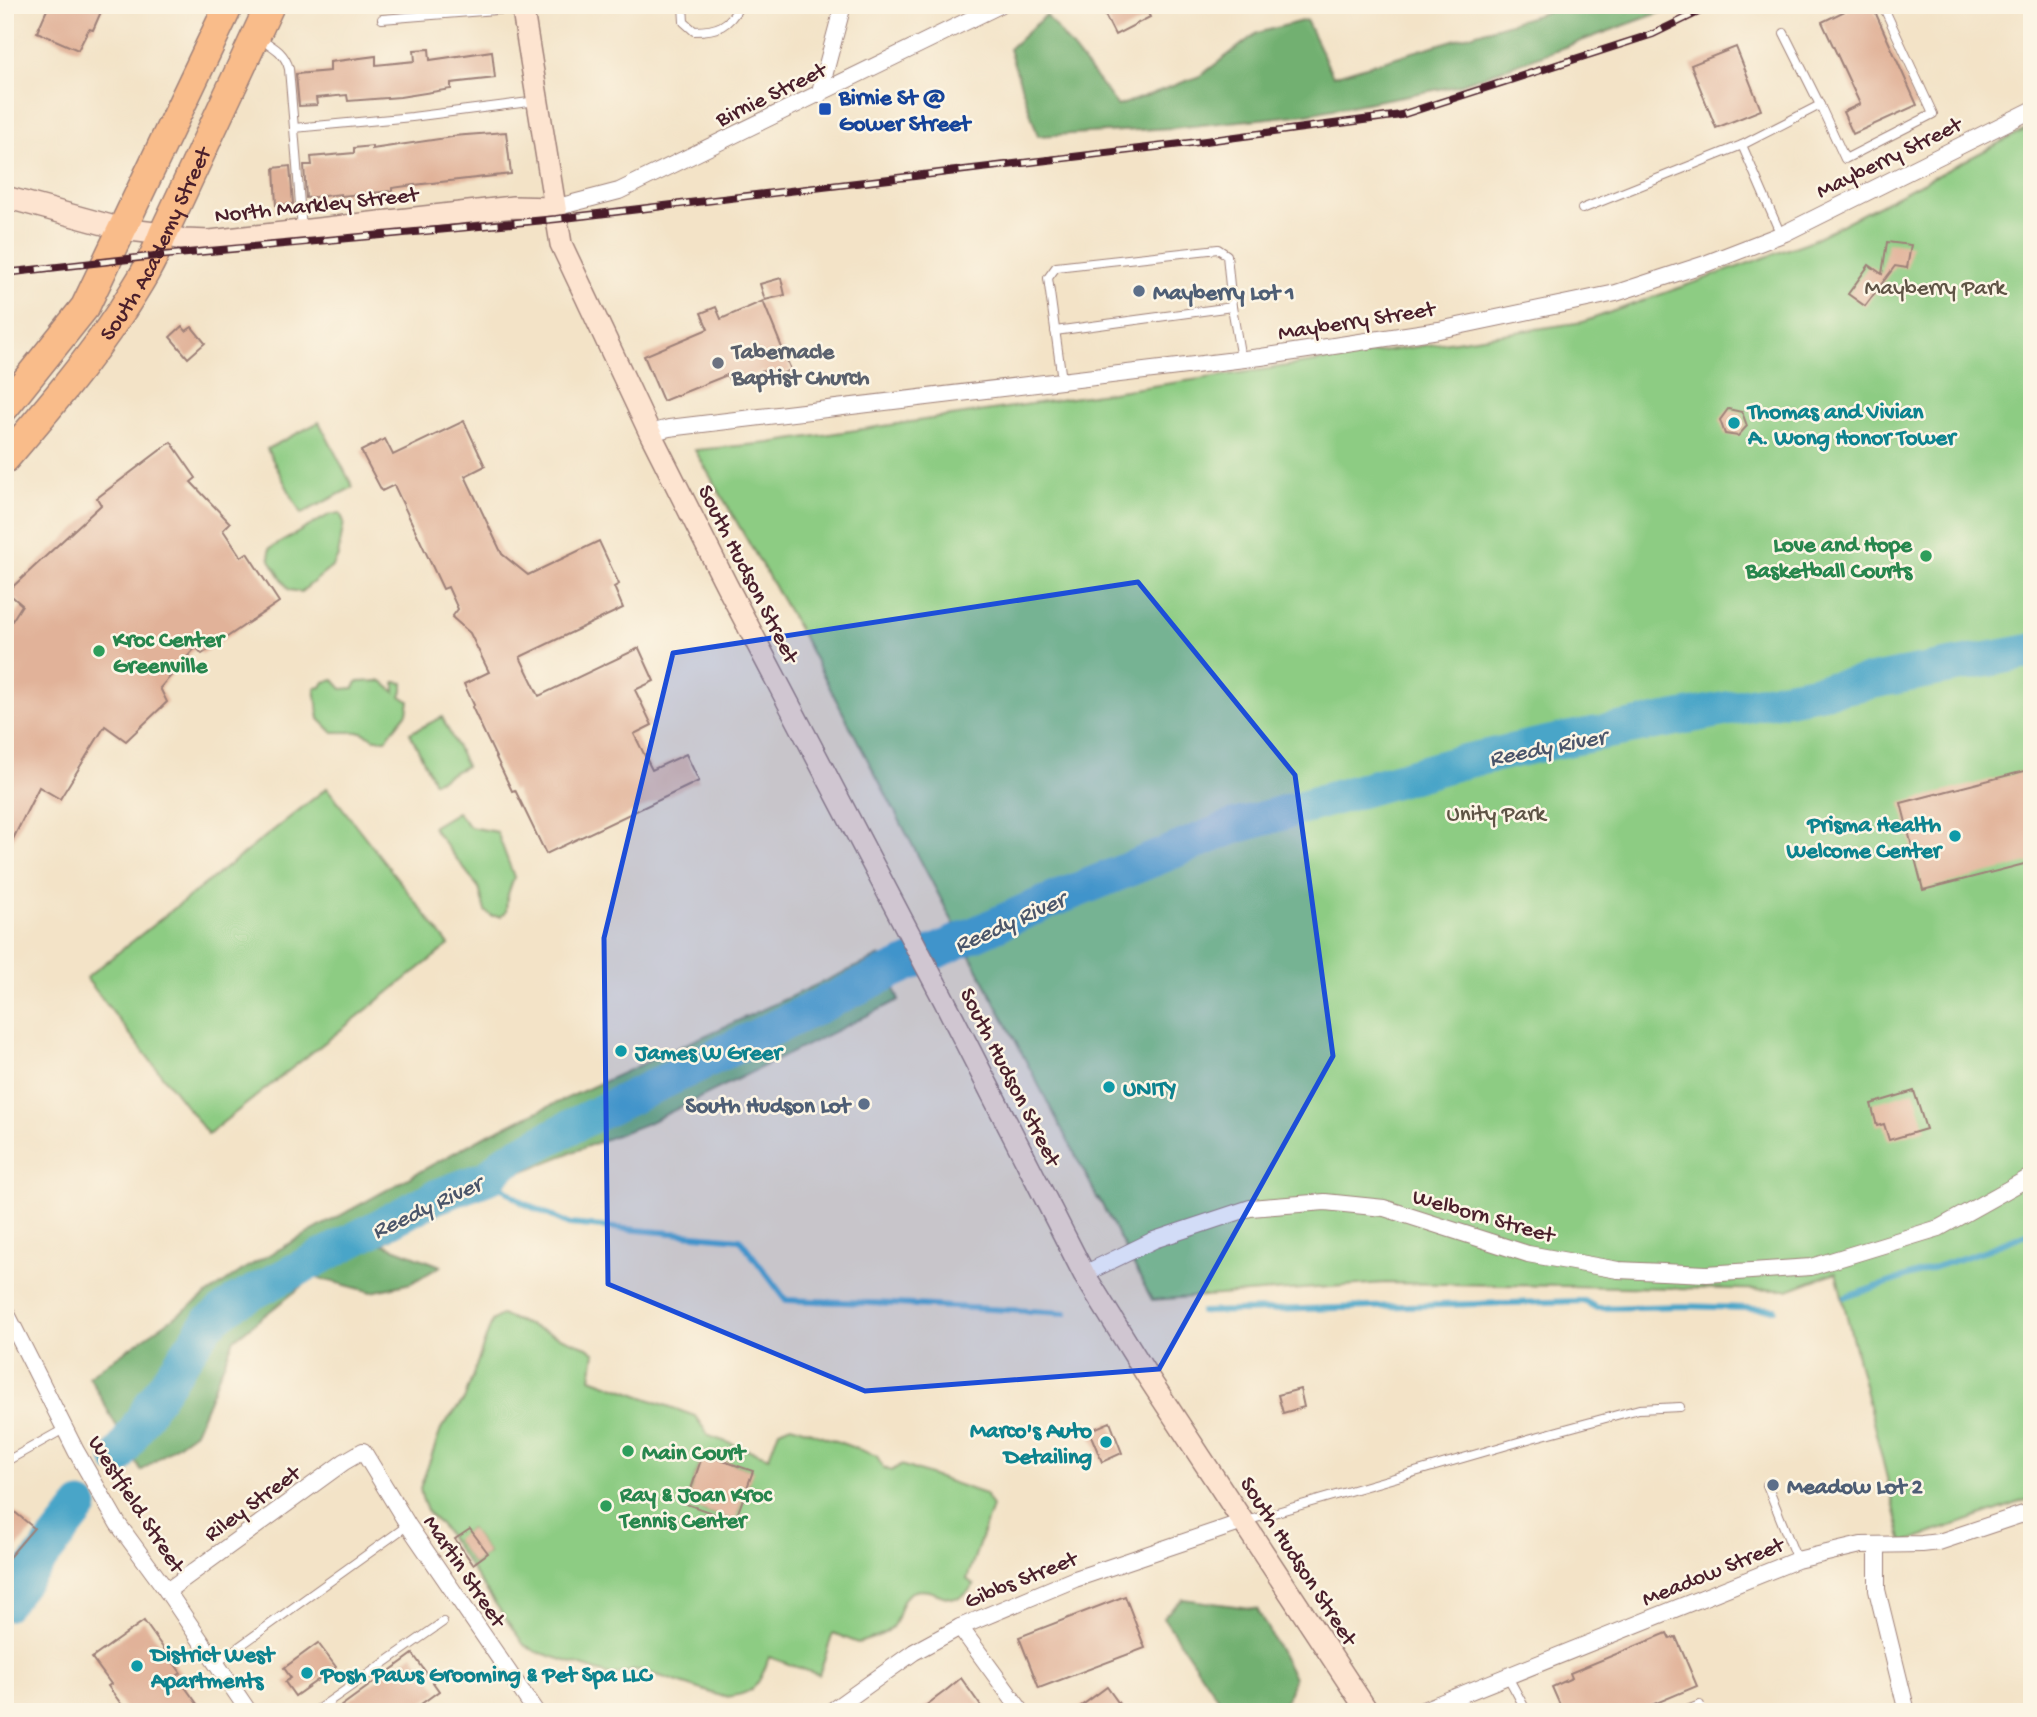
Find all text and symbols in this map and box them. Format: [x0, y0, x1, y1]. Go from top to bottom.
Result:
street label: Birnie Street [711, 57, 833, 135]
place label: Birnie St @ Gower Street [838, 86, 973, 139]
marker: Birnie St @ Gower Street [817, 101, 833, 117]
street label: Mayberry Street [1812, 112, 1968, 206]
street label: South Academy Street [95, 142, 219, 347]
street label: North Markley Street [213, 182, 421, 231]
park label: Mayberry Park [1865, 276, 2008, 303]
place label: Mayberry Lot 1 [1153, 281, 1295, 308]
marker: Mayberry Lot 1 [1131, 283, 1147, 299]
street label: Mayberry Street [1276, 296, 1438, 348]
place label: Tabernacle Baptist Church [730, 340, 870, 393]
marker: Tabernacle Baptist Church [710, 355, 726, 371]
place label: Thomas and Vivian A. Wong Honor Tower [1746, 400, 1958, 453]
marker: Thomas and Vivian A. Wong Honor Tower [1726, 415, 1742, 431]
street label: South Hudson Street [690, 481, 804, 670]
place label: Love and Hope Basketball Courts [1745, 533, 1914, 586]
marker: Love and Hope Basketball Courts [1918, 548, 1934, 564]
place label: Kroc Center Greenville [112, 628, 227, 681]
marker: Kroc Center Greenville [91, 643, 107, 659]
water label: Reedy River [1487, 723, 1613, 775]
park label: Unity Park [1446, 802, 1548, 829]
place label: Prisma Health Welcome Center [1785, 813, 1944, 866]
marker: Prisma Health Welcome Center [1947, 828, 1963, 844]
water label: Reedy River [951, 885, 1074, 961]
street label: South Hudson Street [952, 984, 1066, 1173]
place label: James W Greer [634, 1041, 784, 1068]
marker: James W Greer [613, 1043, 629, 1059]
place label: UNITY [1123, 1077, 1177, 1104]
marker: UNITY [1101, 1079, 1117, 1095]
place label: South Hudson Lot [685, 1094, 853, 1121]
marker: South Hudson Lot [856, 1096, 872, 1112]
water label: Reedy River [368, 1169, 491, 1247]
street label: Welborn Street [1409, 1184, 1559, 1251]
place label: Marco's Auto Detailing [970, 1419, 1092, 1472]
street label: Westfield Street [81, 1431, 190, 1580]
marker: Marco's Auto Detailing [1098, 1434, 1114, 1450]
place label: Main Court [642, 1441, 747, 1468]
marker: Main Court [620, 1443, 636, 1459]
street label: Riley Street [200, 1460, 308, 1549]
street label: South Hudson Street [1232, 1472, 1363, 1653]
place label: Meadow Lot 2 [1787, 1475, 1923, 1502]
marker: Meadow Lot 2 [1765, 1477, 1781, 1493]
place label: Ray & Joan Kroc Tennis Center [618, 1483, 773, 1536]
marker: Ray & Joan Kroc Tennis Center [598, 1498, 614, 1514]
street label: Martin Street [416, 1511, 511, 1634]
street label: Meadow Street [1638, 1532, 1790, 1614]
street label: Gibbs Street [961, 1546, 1083, 1616]
place label: District West Apartments [149, 1643, 277, 1696]
marker: District West Apartments [129, 1658, 145, 1674]
place label: Posh Paws Grooming & Pet Spa LLC [319, 1663, 654, 1690]
marker: Posh Paws Grooming & Pet Spa LLC [299, 1665, 315, 1681]

